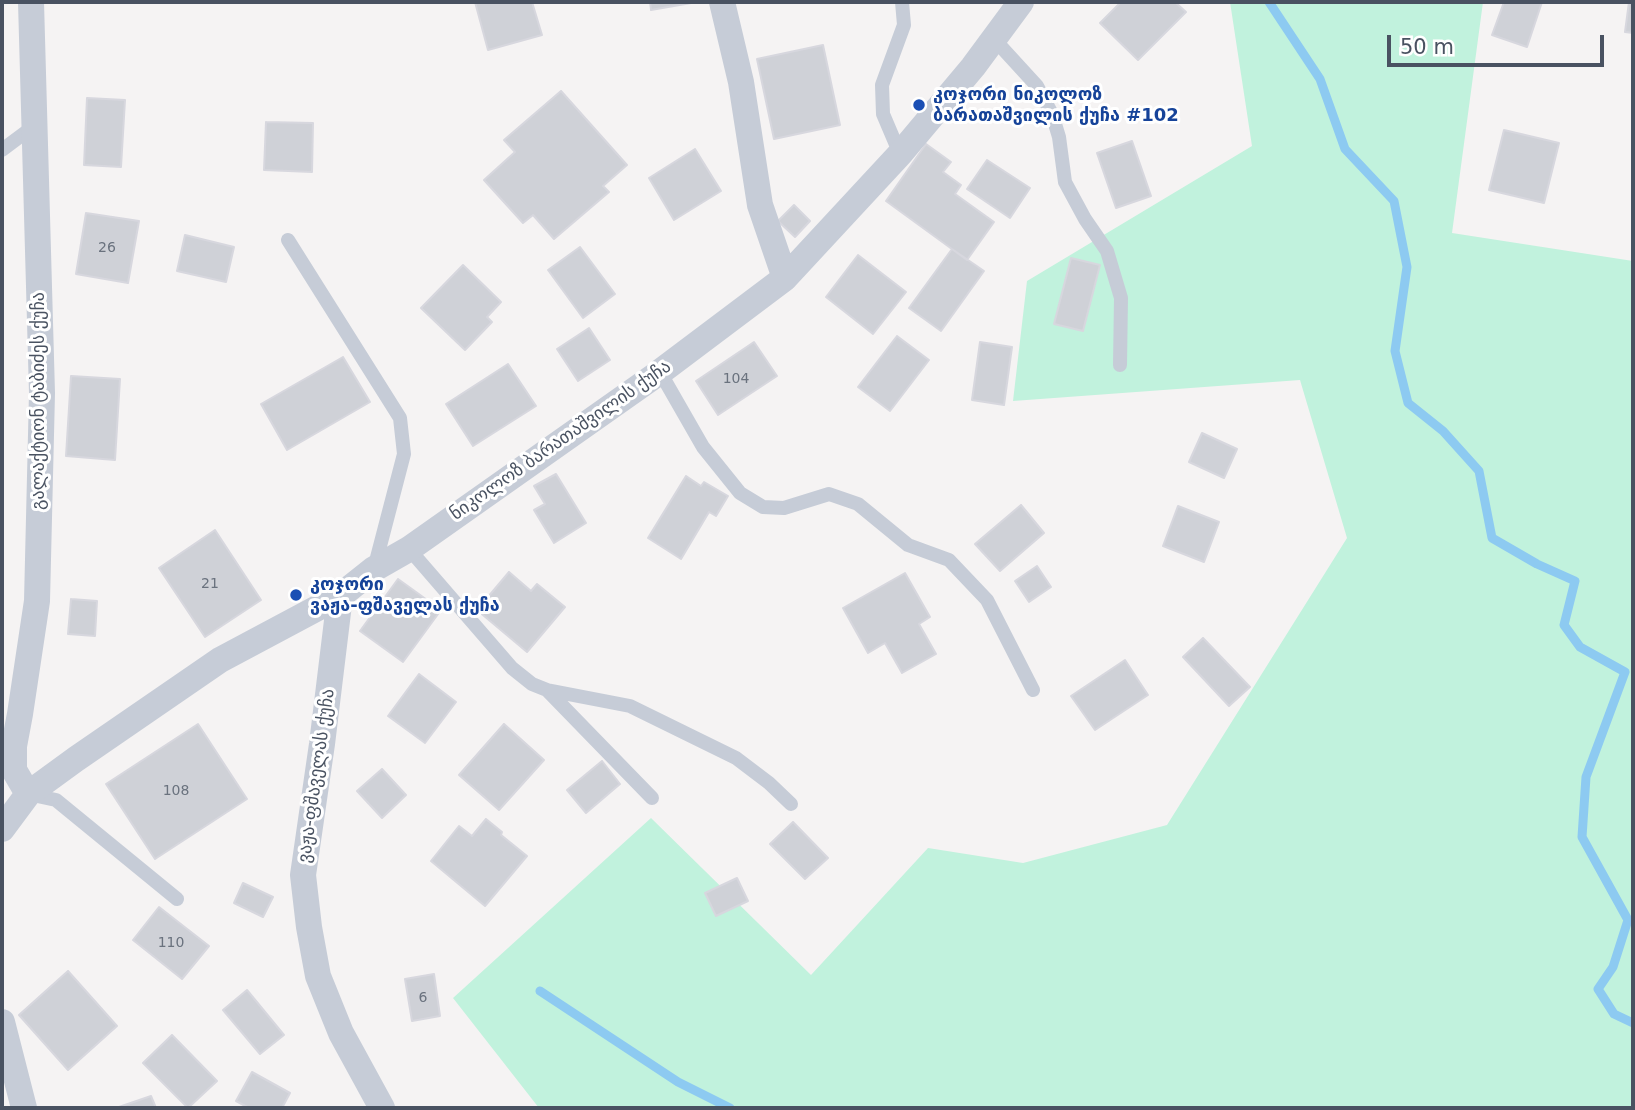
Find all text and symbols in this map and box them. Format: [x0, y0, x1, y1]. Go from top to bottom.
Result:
scale bar [1390, 21, 1607, 65]
text: 50 m [1400, 35, 1454, 59]
place label: კოჯორი ნიკოლოზ ბარათაშვილის ქუჩა #102 [933, 84, 1179, 126]
marker: კოჯორი ნიკოლოზ ბარათაშვილის ქუჩა #102 [911, 97, 927, 113]
house number: 26 [98, 240, 116, 256]
street label: გალაქტიონ ტაბიძეს ქუჩა [28, 292, 50, 510]
street label: ნიკოლოზ ბარათაშვილის ქუჩა [447, 356, 675, 526]
house number: 104 [723, 371, 749, 387]
place label: კოჯორი ვაჟა-ფშაველას ქუჩა [310, 574, 500, 616]
house number: 21 [201, 576, 219, 592]
marker: კოჯორი ვაჟა-ფშაველას ქუჩა [288, 587, 304, 603]
street label: ვაჟა-ფშაველას ქუჩა [294, 688, 340, 864]
house number: 108 [163, 783, 189, 799]
house number: 110 [158, 935, 184, 951]
house number: 6 [419, 990, 427, 1006]

